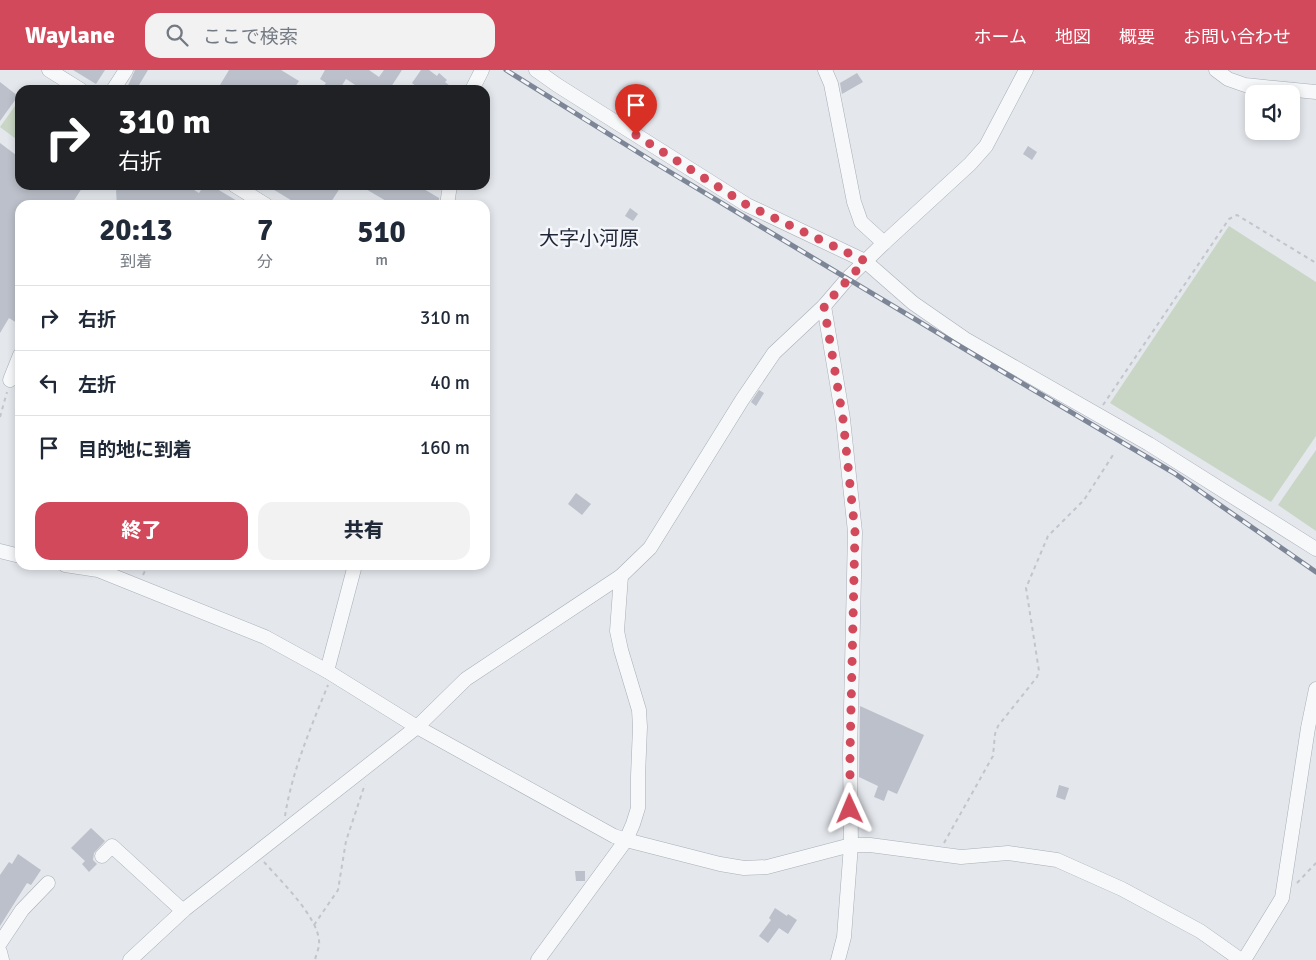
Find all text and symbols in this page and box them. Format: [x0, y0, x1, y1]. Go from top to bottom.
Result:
search box [145, 13, 495, 58]
text: Waylane [25, 20, 115, 50]
icon: search [163, 21, 191, 49]
text: ここで検索 [203, 25, 298, 49]
text: ホーム [974, 26, 1027, 48]
text: 地図 [1055, 26, 1091, 48]
text: 概要 [1119, 26, 1155, 48]
text: お問い合わせ [1183, 26, 1291, 48]
pin [615, 84, 657, 135]
map controls [1245, 85, 1300, 140]
button: sound [1245, 85, 1300, 140]
icon: arrive [622, 91, 650, 119]
text: 310 m [118, 100, 211, 143]
icon: right [35, 105, 100, 170]
text: 右折 [118, 148, 162, 175]
text: 20:13 [99, 212, 173, 249]
text: 7 [257, 212, 273, 249]
text: 510 [357, 214, 406, 251]
district label: 大字小河原 [539, 226, 639, 251]
text: m [375, 250, 388, 270]
text: 到着 [120, 252, 152, 272]
text: 分 [257, 252, 273, 272]
icon: right [35, 304, 63, 332]
text: 310 m [420, 306, 470, 330]
text: 右折 [78, 308, 116, 332]
icon: left [35, 369, 63, 397]
text: 40 m [430, 371, 470, 395]
text: 左折 [78, 373, 116, 397]
icon: arrive [35, 434, 63, 462]
text: 160 m [420, 436, 470, 460]
text: 目的地に到着 [78, 438, 192, 462]
button: 終了 [35, 502, 248, 560]
button: 共有 [258, 502, 470, 560]
position arrow [823, 782, 875, 834]

